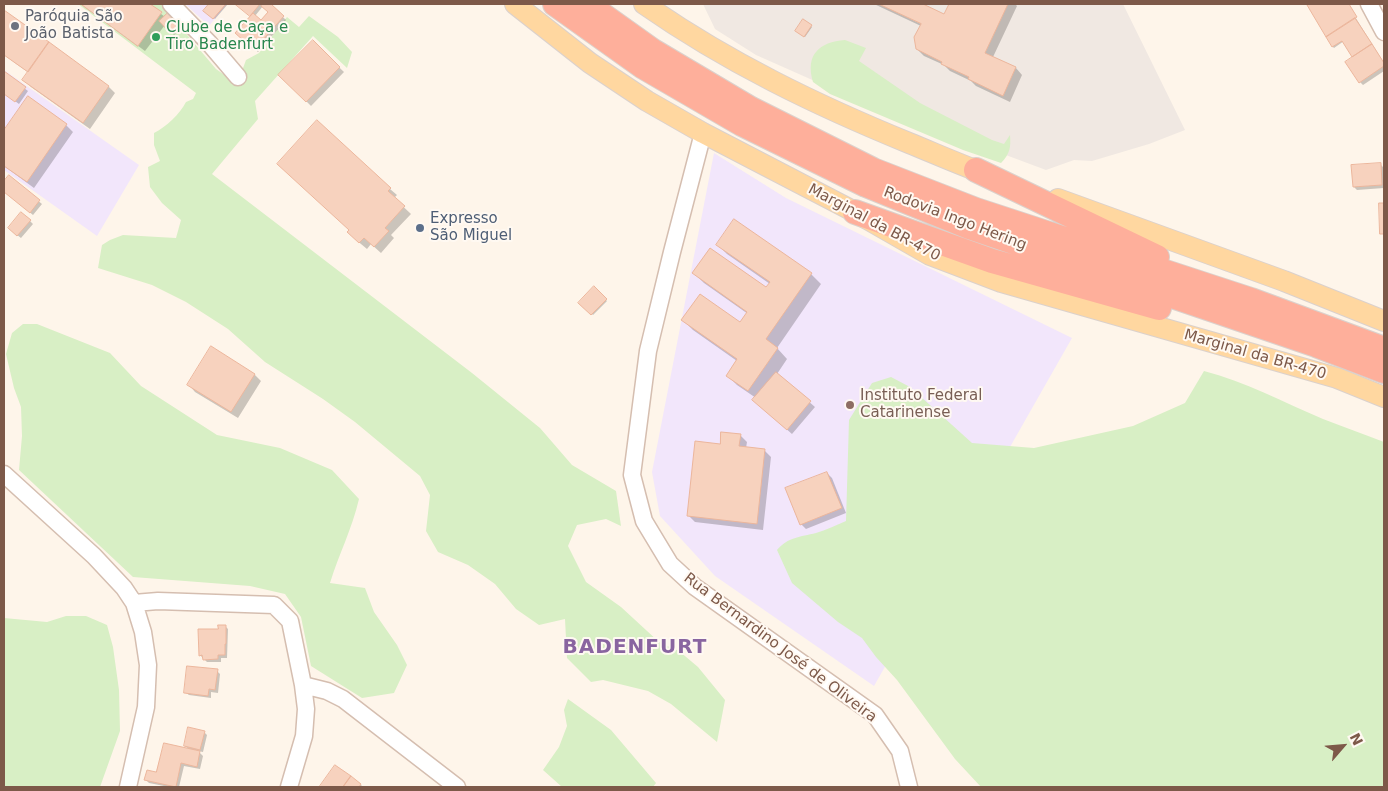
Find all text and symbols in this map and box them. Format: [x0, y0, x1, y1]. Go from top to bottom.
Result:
place label: Paróquia São João Batista [25, 8, 123, 43]
place label: Clube de Caça e Tiro Badenfurt [166, 19, 288, 54]
marker: Paróquia São João Batista [9, 20, 21, 32]
marker: Clube de Caça e Tiro Badenfurt [150, 31, 162, 43]
street label: Marginal da BR-470 [805, 181, 943, 265]
street label: Rodovia Ingo Hering [881, 183, 1029, 255]
place label: Expresso São Miguel [430, 210, 512, 245]
marker: Expresso São Miguel [414, 222, 426, 234]
street label: Marginal da BR-470 [1182, 326, 1328, 384]
place label: Instituto Federal Catarinense [860, 387, 982, 422]
marker: Instituto Federal Catarinense [844, 399, 856, 411]
street label: Rua Bernardino José de Oliveira [680, 569, 880, 727]
district label: BADENFURT [561, 636, 709, 660]
north arrow [1318, 721, 1368, 771]
text: N [1347, 730, 1366, 748]

